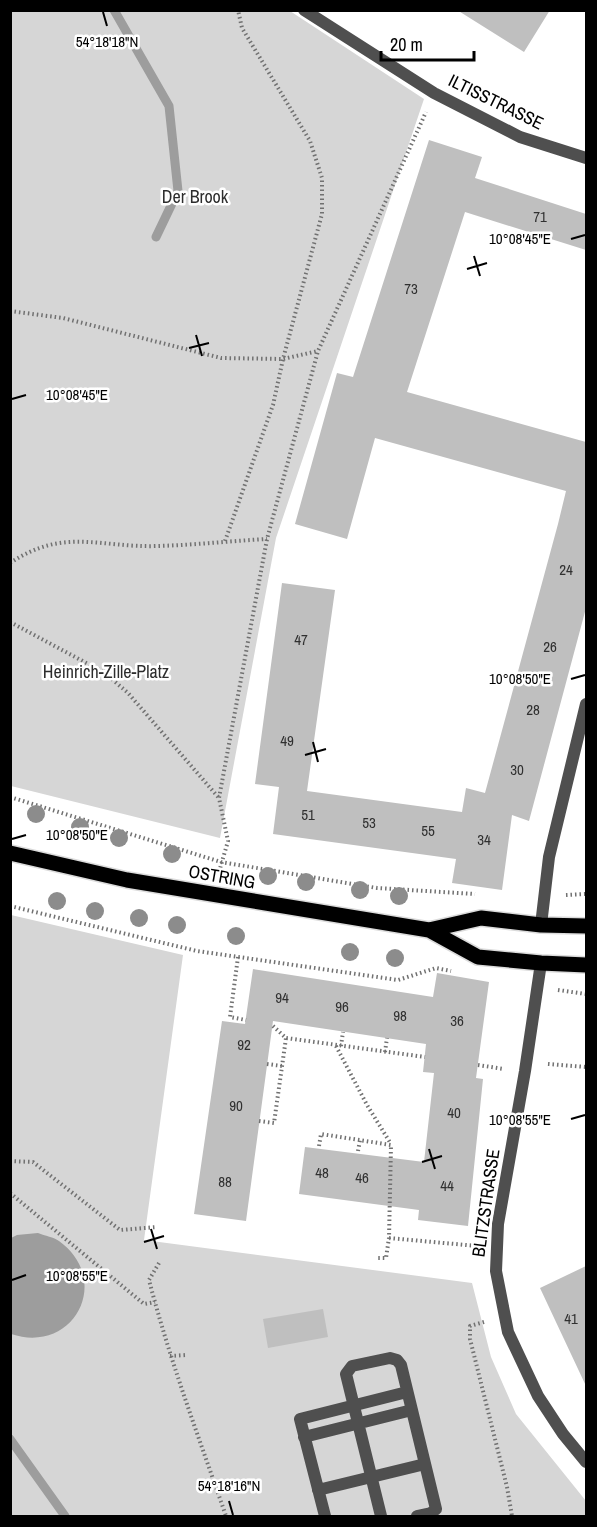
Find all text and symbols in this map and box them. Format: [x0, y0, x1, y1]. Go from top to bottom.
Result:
scale bar [381, 24, 474, 62]
text: 54°18'18"N [76, 31, 138, 52]
text: 20 m [390, 32, 423, 57]
street label: ILTISSTRASSE [444, 68, 548, 135]
park label: Der Brook [162, 184, 229, 209]
house number: 71 [533, 206, 547, 227]
text: 10°08'45"E [489, 228, 551, 249]
house number: 73 [404, 278, 418, 299]
text: 10°08'45"E [46, 384, 108, 405]
house number: 24 [559, 559, 573, 580]
house number: 47 [294, 629, 308, 650]
house number: 26 [543, 636, 557, 657]
park label: Heinrich-Zille-Platz [43, 659, 169, 684]
text: 10°08'50"E [489, 668, 551, 689]
house number: 28 [526, 699, 540, 720]
house number: 49 [280, 730, 294, 751]
house number: 30 [510, 759, 524, 780]
house number: 51 [301, 804, 315, 825]
house number: 53 [362, 812, 376, 833]
house number: 55 [421, 820, 435, 841]
text: 10°08'50"E [46, 824, 108, 845]
house number: 34 [477, 829, 491, 850]
street label: OSTRING [187, 858, 257, 895]
house number: 94 [275, 987, 289, 1008]
house number: 96 [335, 996, 349, 1017]
house number: 98 [393, 1005, 407, 1026]
house number: 36 [450, 1010, 464, 1031]
house number: 92 [237, 1034, 251, 1055]
house number: 90 [229, 1095, 243, 1116]
house number: 40 [447, 1102, 461, 1123]
text: 10°08'55"E [489, 1109, 551, 1130]
street label: BLITZSTRASSE [466, 1147, 505, 1259]
house number: 48 [315, 1162, 329, 1183]
house number: 46 [355, 1167, 369, 1188]
house number: 88 [218, 1171, 232, 1192]
house number: 44 [440, 1175, 454, 1196]
text: 10°08'55"E [46, 1265, 108, 1286]
house number: 41 [564, 1308, 578, 1329]
text: 54°18'16"N [198, 1475, 260, 1496]

